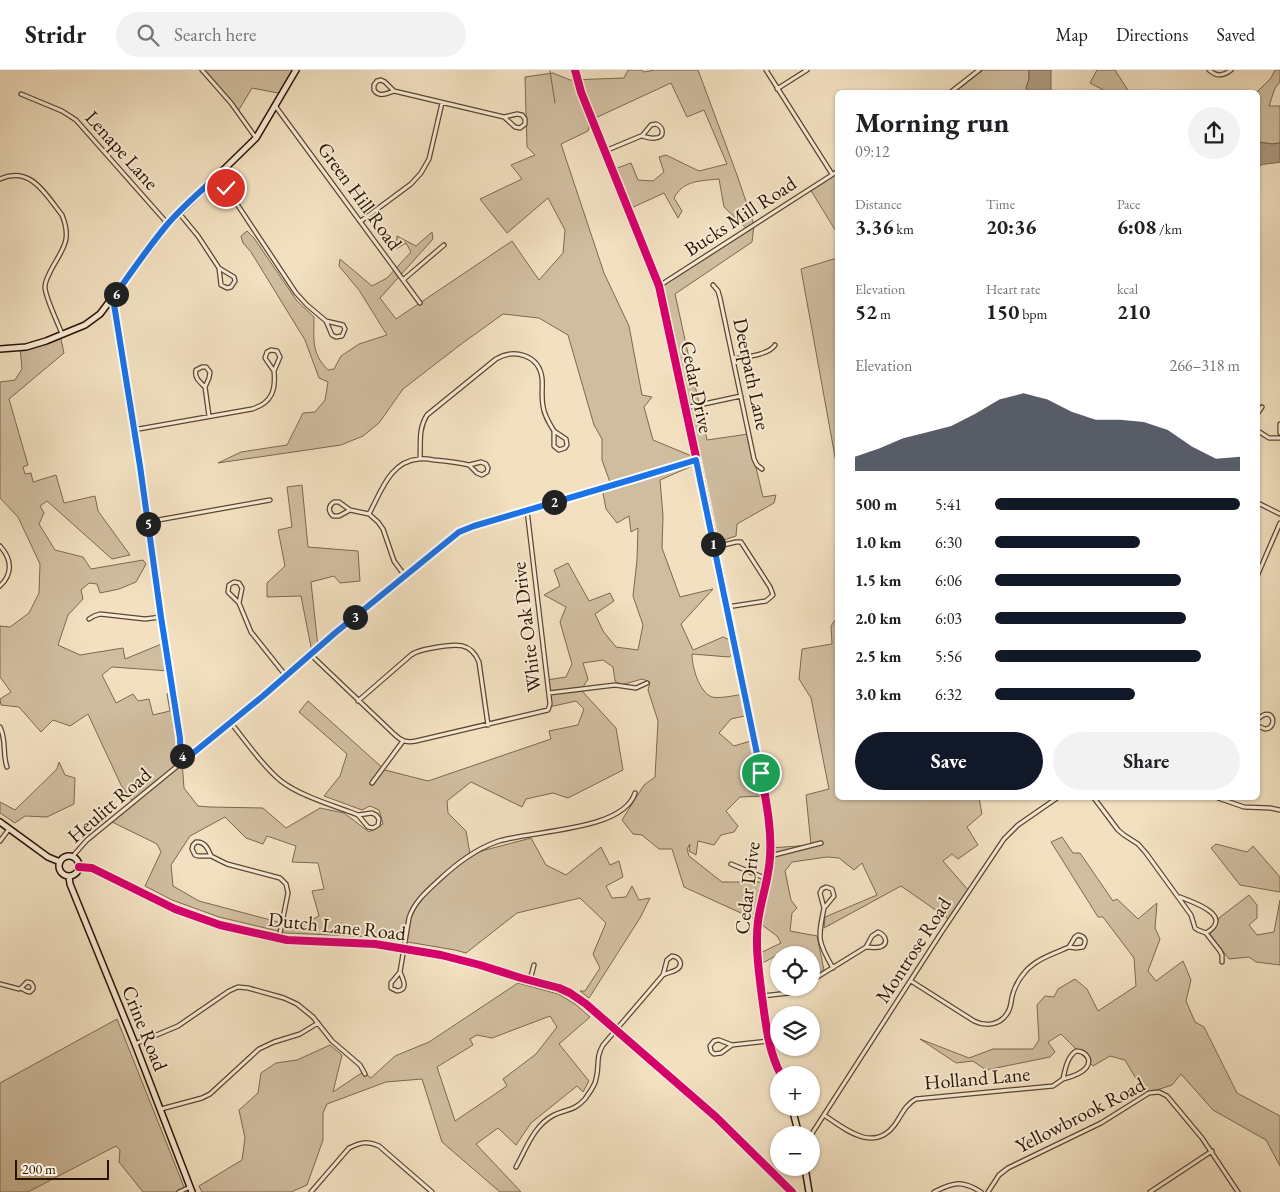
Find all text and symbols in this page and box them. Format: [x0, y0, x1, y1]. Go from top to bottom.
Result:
search box [116, 12, 466, 57]
text: Stridr [25, 19, 86, 50]
icon: search [134, 21, 162, 49]
text: Search here [174, 22, 257, 47]
text: Map [1056, 23, 1088, 46]
text: Directions [1116, 23, 1188, 46]
text: Saved [1216, 23, 1255, 46]
text: Morning run [855, 104, 1009, 140]
street label: Lenape Lane [79, 105, 165, 195]
button: share [1188, 107, 1240, 159]
street label: Green Hill Road [312, 137, 409, 256]
text: 09:12 [855, 141, 890, 162]
pin [205, 167, 247, 209]
street label: Bucks Mill Road [679, 170, 802, 262]
icon: check [212, 174, 240, 202]
text: Distance [855, 195, 902, 213]
text: Time [986, 195, 1015, 213]
text: Pace [1117, 195, 1141, 213]
text: 3.36 [855, 213, 894, 240]
text: 20:36 [986, 213, 1036, 240]
text: 6:08 [1117, 213, 1156, 240]
text: km [894, 220, 914, 238]
text: /km [1156, 220, 1182, 238]
text: Elevation [855, 280, 905, 298]
text: Heart rate [986, 280, 1040, 298]
text: kcal [1117, 280, 1138, 298]
pin: 6 [104, 282, 128, 306]
text: 6 [113, 285, 120, 303]
text: 52 [855, 298, 877, 325]
text: 150 [986, 298, 1019, 325]
text: 210 [1117, 298, 1150, 325]
text: m [877, 305, 891, 323]
text: bpm [1019, 305, 1048, 323]
street label: Deerpath Lane [727, 316, 777, 433]
street label: Cedar Drive [675, 339, 719, 436]
text: Elevation [855, 355, 913, 376]
text: 266–318 m [1169, 355, 1240, 376]
pin: 2 [542, 490, 566, 514]
text: 2 [551, 493, 558, 511]
text: 500 m [855, 494, 897, 515]
text: 5:41 [935, 494, 962, 515]
pin: 5 [136, 512, 160, 536]
text: 5 [145, 515, 152, 533]
pin: 1 [700, 532, 726, 556]
text: 1.0 km [855, 532, 901, 553]
text: 6:30 [935, 532, 962, 553]
text: 1 [710, 535, 717, 553]
street label: White Oak Drive [505, 560, 547, 694]
text: 1.5 km [855, 570, 901, 591]
text: 6:06 [935, 570, 962, 591]
pin: 3 [342, 604, 368, 630]
text: 3 [352, 608, 359, 626]
text: 2.0 km [855, 608, 901, 629]
text: 6:03 [935, 608, 962, 629]
text: 2.5 km [855, 646, 901, 667]
text: 5:56 [935, 646, 962, 667]
text: 3.0 km [855, 684, 901, 705]
text: 6:32 [935, 684, 962, 705]
button: Save [855, 732, 1043, 790]
button: Share [1053, 732, 1240, 790]
pin: 4 [170, 744, 194, 768]
text: 4 [179, 747, 186, 765]
pin [740, 752, 782, 794]
icon: arrive [747, 759, 775, 787]
street label: Heulitt Road [62, 761, 157, 848]
street label: Cedar Drive [728, 840, 766, 936]
street label: Montrose Road [869, 891, 957, 1008]
street label: Dutch Lane Road [267, 906, 408, 946]
map controls [770, 946, 820, 1176]
button: locate [770, 946, 820, 996]
street label: Crine Road [116, 981, 174, 1075]
button: layers [770, 1006, 820, 1056]
street label: Holland Lane [923, 1060, 1031, 1096]
button: + [770, 1066, 820, 1116]
street label: Yellowbrook Road [1011, 1071, 1150, 1159]
button: − [770, 1126, 820, 1176]
scale bar [15, 1157, 109, 1180]
text: 200 m [22, 1160, 56, 1178]

